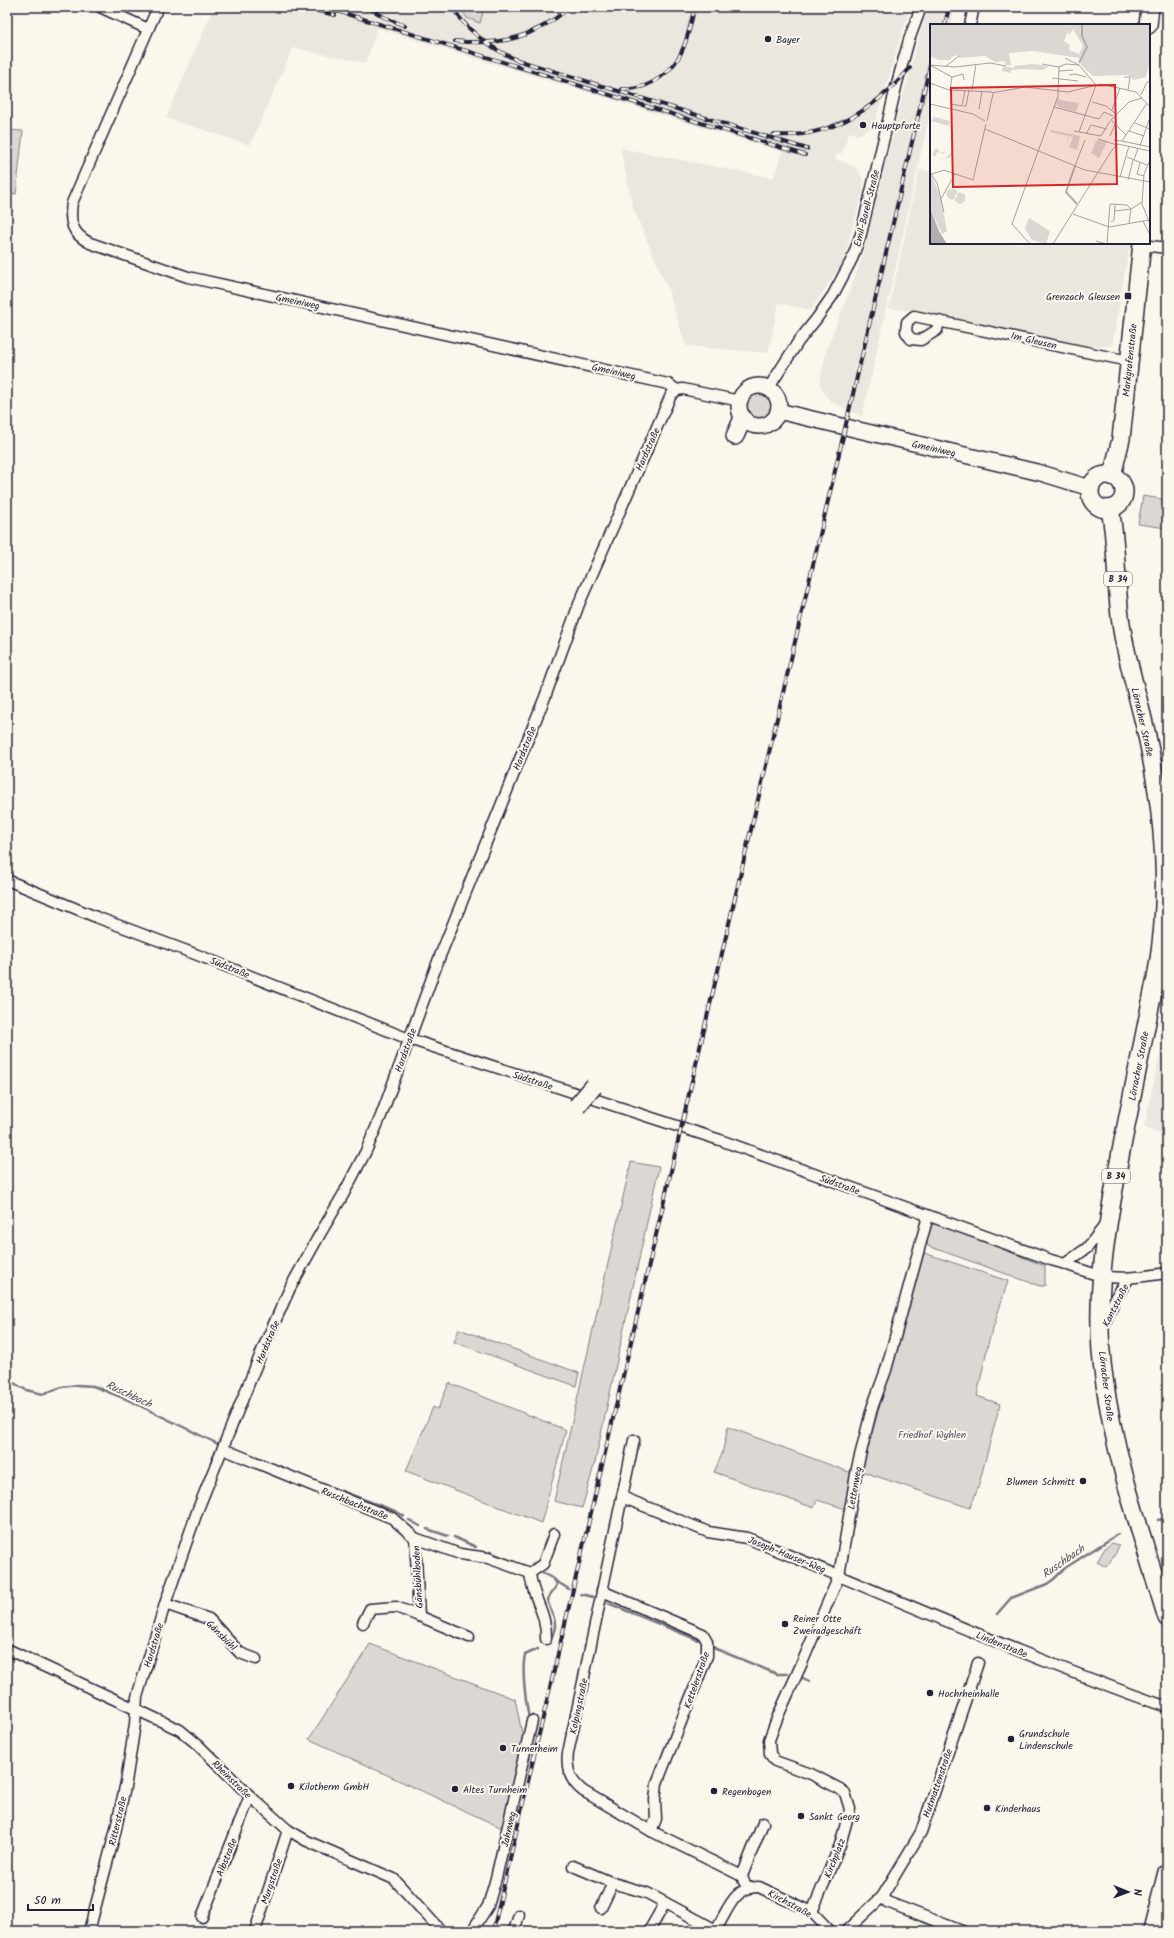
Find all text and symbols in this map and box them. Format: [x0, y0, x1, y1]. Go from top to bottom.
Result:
inset map [930, 24, 1150, 244]
place label: Bayer [776, 32, 800, 48]
marker: Bayer [763, 34, 773, 44]
place label: Hauptpforte [871, 118, 921, 134]
marker: Hauptpforte [858, 120, 868, 130]
street label: Emil-Barell-Straße [850, 167, 884, 249]
place label: Grenzach Gleusen [1046, 289, 1120, 305]
street label: Gmeiniweg [274, 290, 322, 314]
marker: Grenzach Gleusen [1123, 291, 1133, 301]
street label: Markgrafenstraße [1118, 322, 1142, 397]
street label: Im Gleusen [1009, 328, 1058, 354]
street label: Gmeiniweg [590, 359, 638, 385]
street label: Hardstraße [631, 425, 665, 474]
street label: Gmeiniweg [910, 436, 958, 462]
road number: B 34 [1104, 572, 1132, 586]
street label: Lörracher Straße [1126, 686, 1158, 759]
street label: Hardstraße [509, 724, 541, 773]
street label: Südstraße [207, 953, 252, 983]
street label: Hardstraße [391, 1025, 422, 1075]
street label: Lörracher Straße [1124, 1030, 1154, 1102]
street label: Südstraße [510, 1067, 555, 1095]
road number: B 34 [1102, 1169, 1130, 1183]
street label: Südstraße [817, 1170, 862, 1200]
street label: Kantstraße [1098, 1281, 1134, 1330]
street label: Hardstraße [252, 1318, 284, 1367]
street label: Lörracher Straße [1094, 1350, 1118, 1423]
water label: Ruschbach [103, 1376, 156, 1414]
park label: Friedhof Wyhlen [898, 1427, 966, 1443]
street label: Lettenweg [843, 1465, 867, 1511]
place label: Blumen Schmitt [1006, 1474, 1075, 1490]
marker: Blumen Schmitt [1078, 1476, 1088, 1486]
street label: Ruschbachstraße [319, 1483, 391, 1525]
street label: Joseph-Hauser-Weg [745, 1532, 828, 1578]
water label: Ruschbach [1038, 1540, 1090, 1583]
street label: Gänsbühlboden [408, 1545, 428, 1609]
place label: Reiner Otte Zweiradgeschäft [793, 1611, 862, 1639]
street label: Gänsbühl [202, 1617, 241, 1655]
marker: Reiner Otte Zweiradgeschäft [780, 1619, 790, 1629]
street label: Hardstraße [140, 1620, 169, 1670]
street label: Lindenstraße [973, 1627, 1030, 1663]
street label: Kettelerstraße [680, 1649, 714, 1711]
street label: Kolpingstraße [565, 1676, 593, 1736]
place label: Hochrheinhalle [938, 1686, 1000, 1702]
marker: Hochrheinhalle [925, 1688, 935, 1698]
place label: Grundschule Lindenschule [1019, 1726, 1073, 1754]
marker: Grundschule Lindenschule [1006, 1734, 1016, 1744]
place label: Turnerheim [511, 1741, 558, 1757]
marker: Turnerheim [498, 1743, 508, 1753]
street label: Hutmattenstraße [919, 1746, 957, 1820]
street label: Rheinstraße [208, 1757, 255, 1803]
place label: Kilotherm GmbH [299, 1779, 370, 1795]
marker: Kilotherm GmbH [286, 1781, 296, 1791]
place label: Altes Turnheim [463, 1782, 527, 1798]
marker: Altes Turnheim [450, 1784, 460, 1794]
place label: Regenbogen [722, 1784, 771, 1800]
marker: Regenbogen [709, 1786, 719, 1796]
street label: Ritterstraße [105, 1794, 132, 1848]
place label: Kinderhaus [995, 1801, 1041, 1817]
marker: Kinderhaus [982, 1803, 992, 1813]
place label: Sankt Georg [809, 1809, 860, 1825]
street label: Jahnweg [497, 1810, 521, 1849]
marker: Sankt Georg [796, 1811, 806, 1821]
street label: Albstraße [212, 1835, 242, 1879]
street label: Kirchplatz [820, 1836, 850, 1881]
street label: Murgstraße [257, 1856, 287, 1906]
north arrow [1108, 1872, 1148, 1912]
scale bar [28, 1886, 93, 1912]
street label: Kirchstraße [765, 1886, 815, 1922]
text: N [1128, 1889, 1146, 1896]
text: 50 m [34, 1891, 61, 1910]

